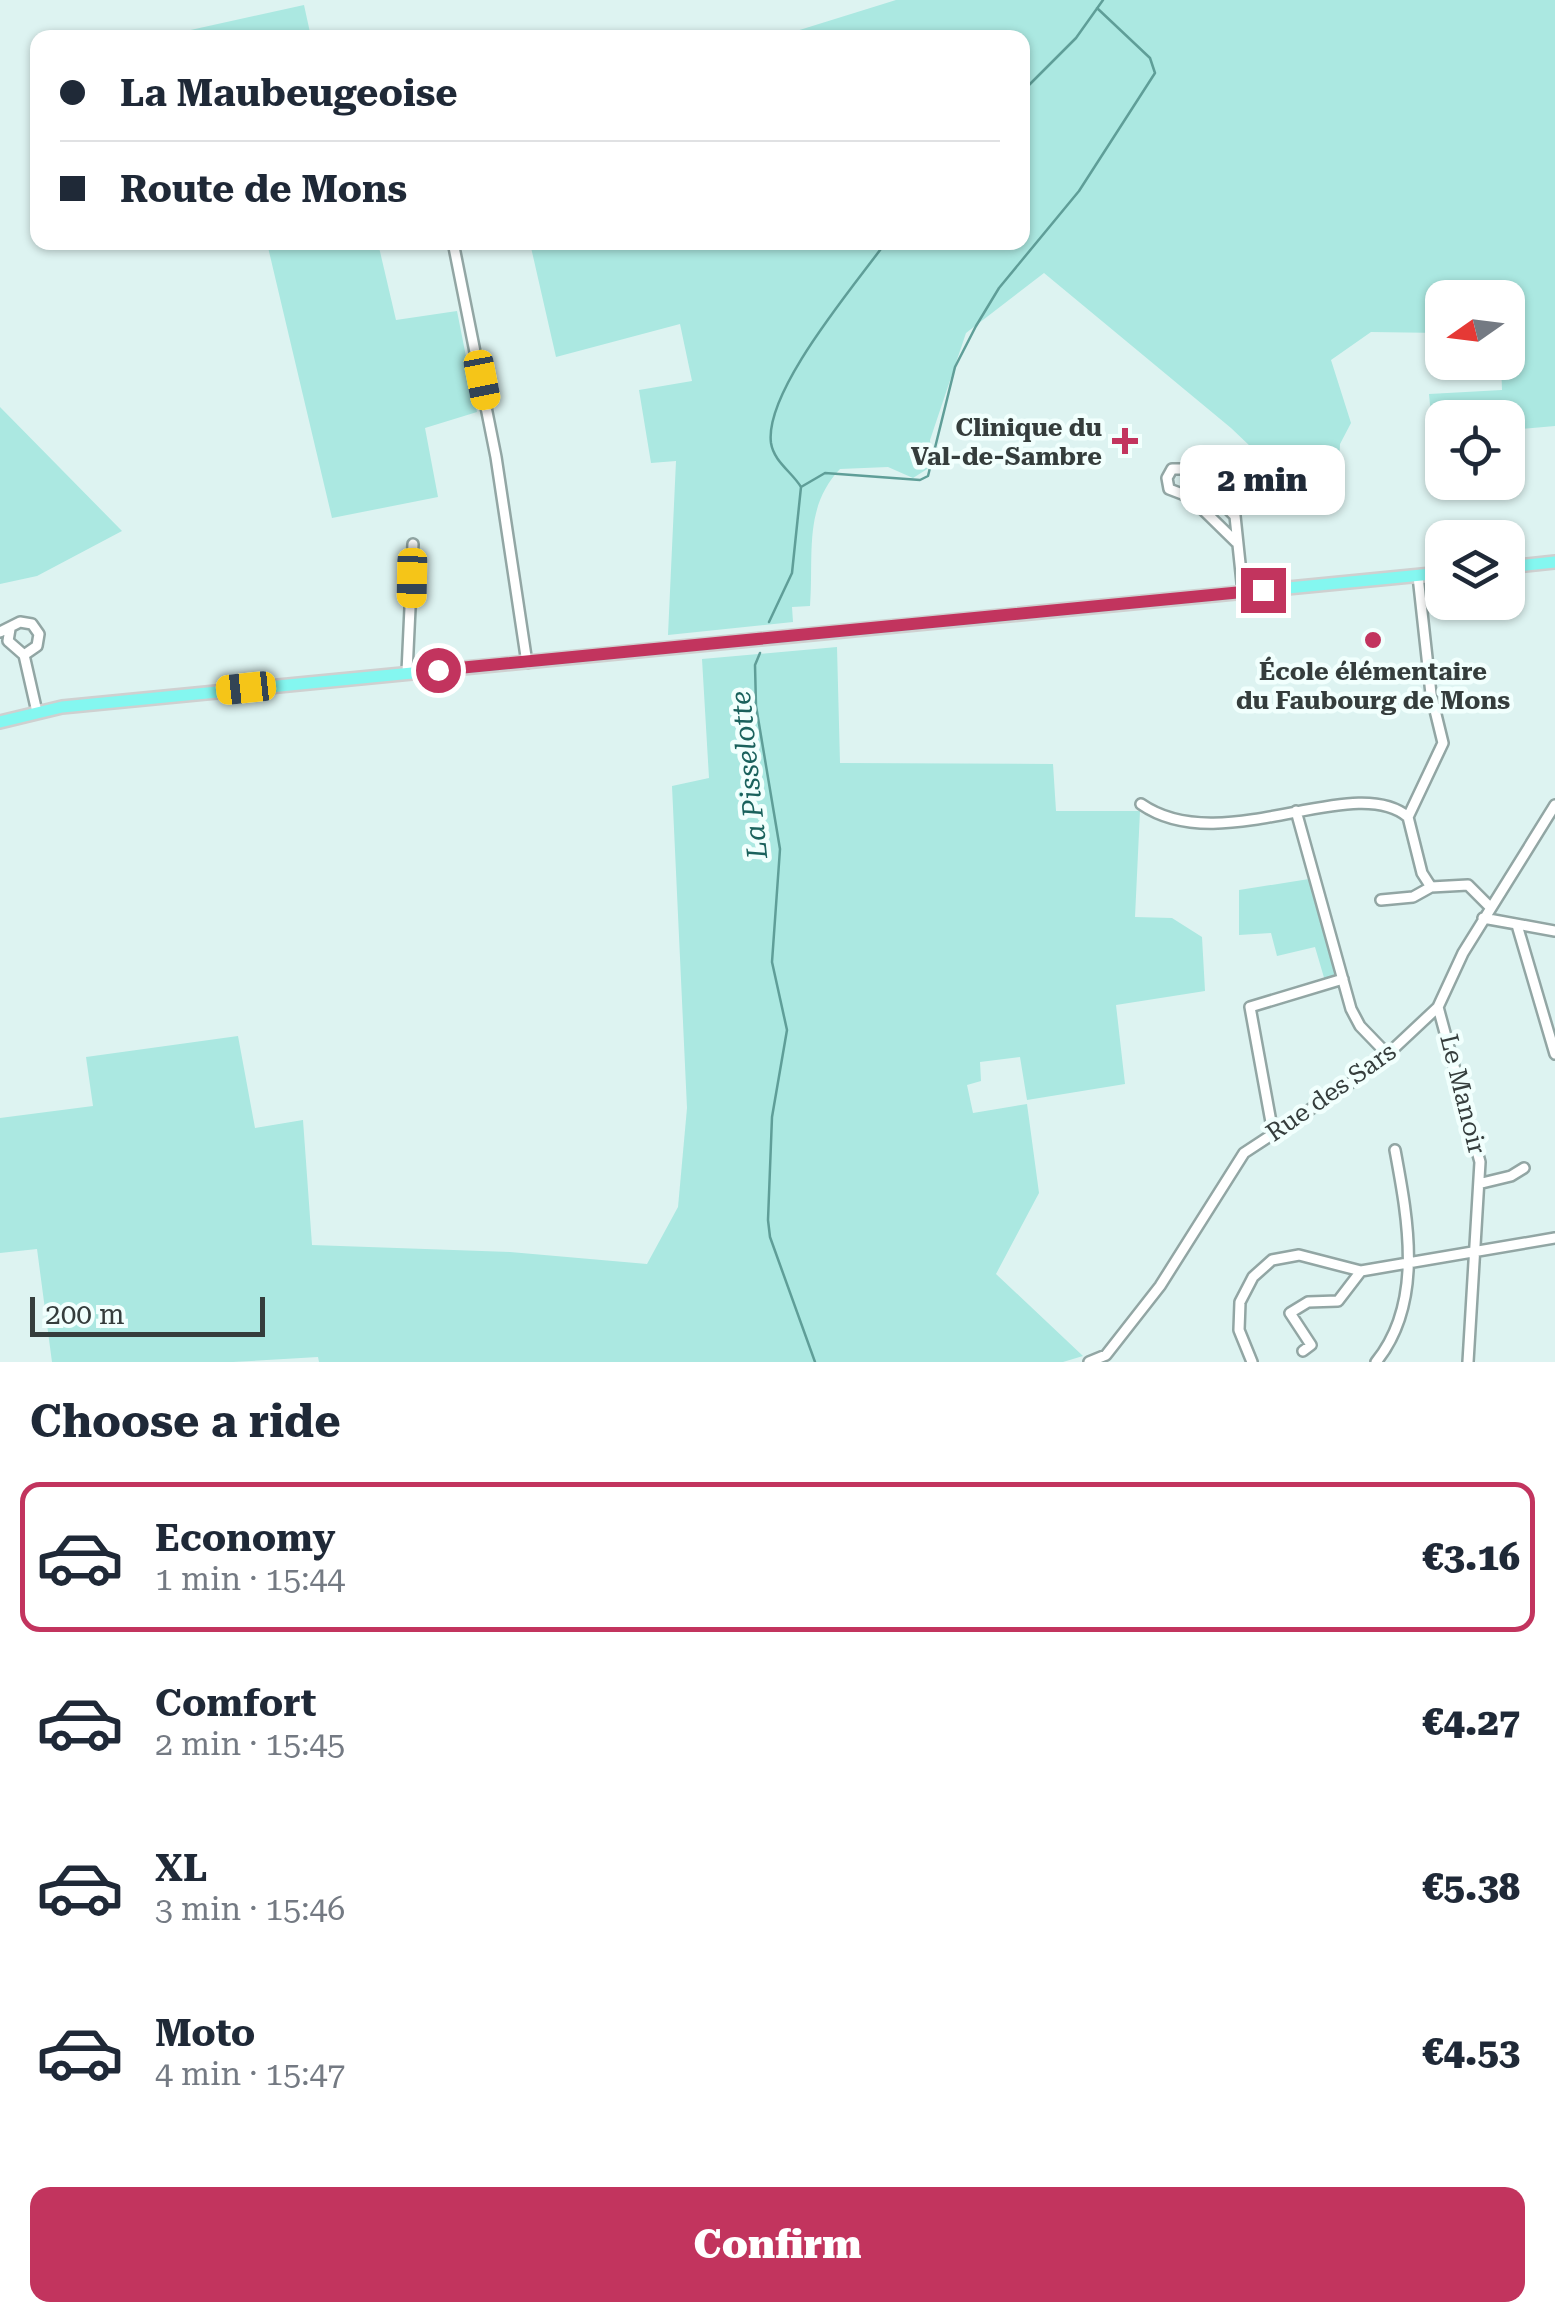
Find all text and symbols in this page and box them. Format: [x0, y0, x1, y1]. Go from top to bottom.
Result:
text: La Maubeugeoise [120, 71, 458, 115]
text: Route de Mons [120, 167, 407, 211]
north arrow [1425, 280, 1525, 380]
map controls [1425, 280, 1525, 620]
car [462, 348, 502, 412]
button: locate [1425, 400, 1525, 500]
place label: Clinique du Val-de-Sambre [911, 413, 1103, 471]
marker: Clinique du Val-de-Sambre [1112, 428, 1138, 454]
callout: 2 min [1180, 445, 1346, 515]
text: 2 min [1218, 461, 1307, 499]
button: layers [1425, 520, 1525, 620]
car [396, 548, 428, 608]
route end [1241, 568, 1286, 613]
marker: École élémentaire du Faubourg de Mons [1362, 629, 1384, 651]
route start [416, 648, 461, 693]
place label: École élémentaire du Faubourg de Mons [1236, 656, 1510, 715]
car [215, 670, 277, 706]
water label: La Pisselotte [724, 689, 774, 862]
street label: Le Manoir [1434, 1031, 1492, 1157]
street label: Rue des Sars [1260, 1036, 1402, 1147]
scale bar [30, 1292, 265, 1336]
text: 200 m [45, 1298, 125, 1331]
text: Choose a ride [30, 1395, 341, 1448]
icon: car [35, 1512, 125, 1602]
text: Economy [155, 1516, 335, 1560]
text: €3.16 [1422, 1535, 1520, 1579]
text: 1 min · 15:44 [155, 1560, 345, 1598]
icon: car [35, 1677, 125, 1767]
text: Comfort [155, 1681, 316, 1725]
text: €4.27 [1422, 1700, 1520, 1744]
text: 2 min · 15:45 [155, 1725, 345, 1763]
icon: car [35, 1842, 125, 1932]
text: XL [155, 1846, 207, 1890]
text: €5.38 [1422, 1865, 1520, 1909]
text: 3 min · 15:46 [155, 1890, 345, 1928]
icon: car [35, 2007, 125, 2097]
text: Moto [155, 2011, 255, 2055]
text: €4.53 [1422, 2030, 1520, 2074]
text: 4 min · 15:47 [155, 2055, 345, 2093]
button: Confirm [30, 2187, 1525, 2302]

